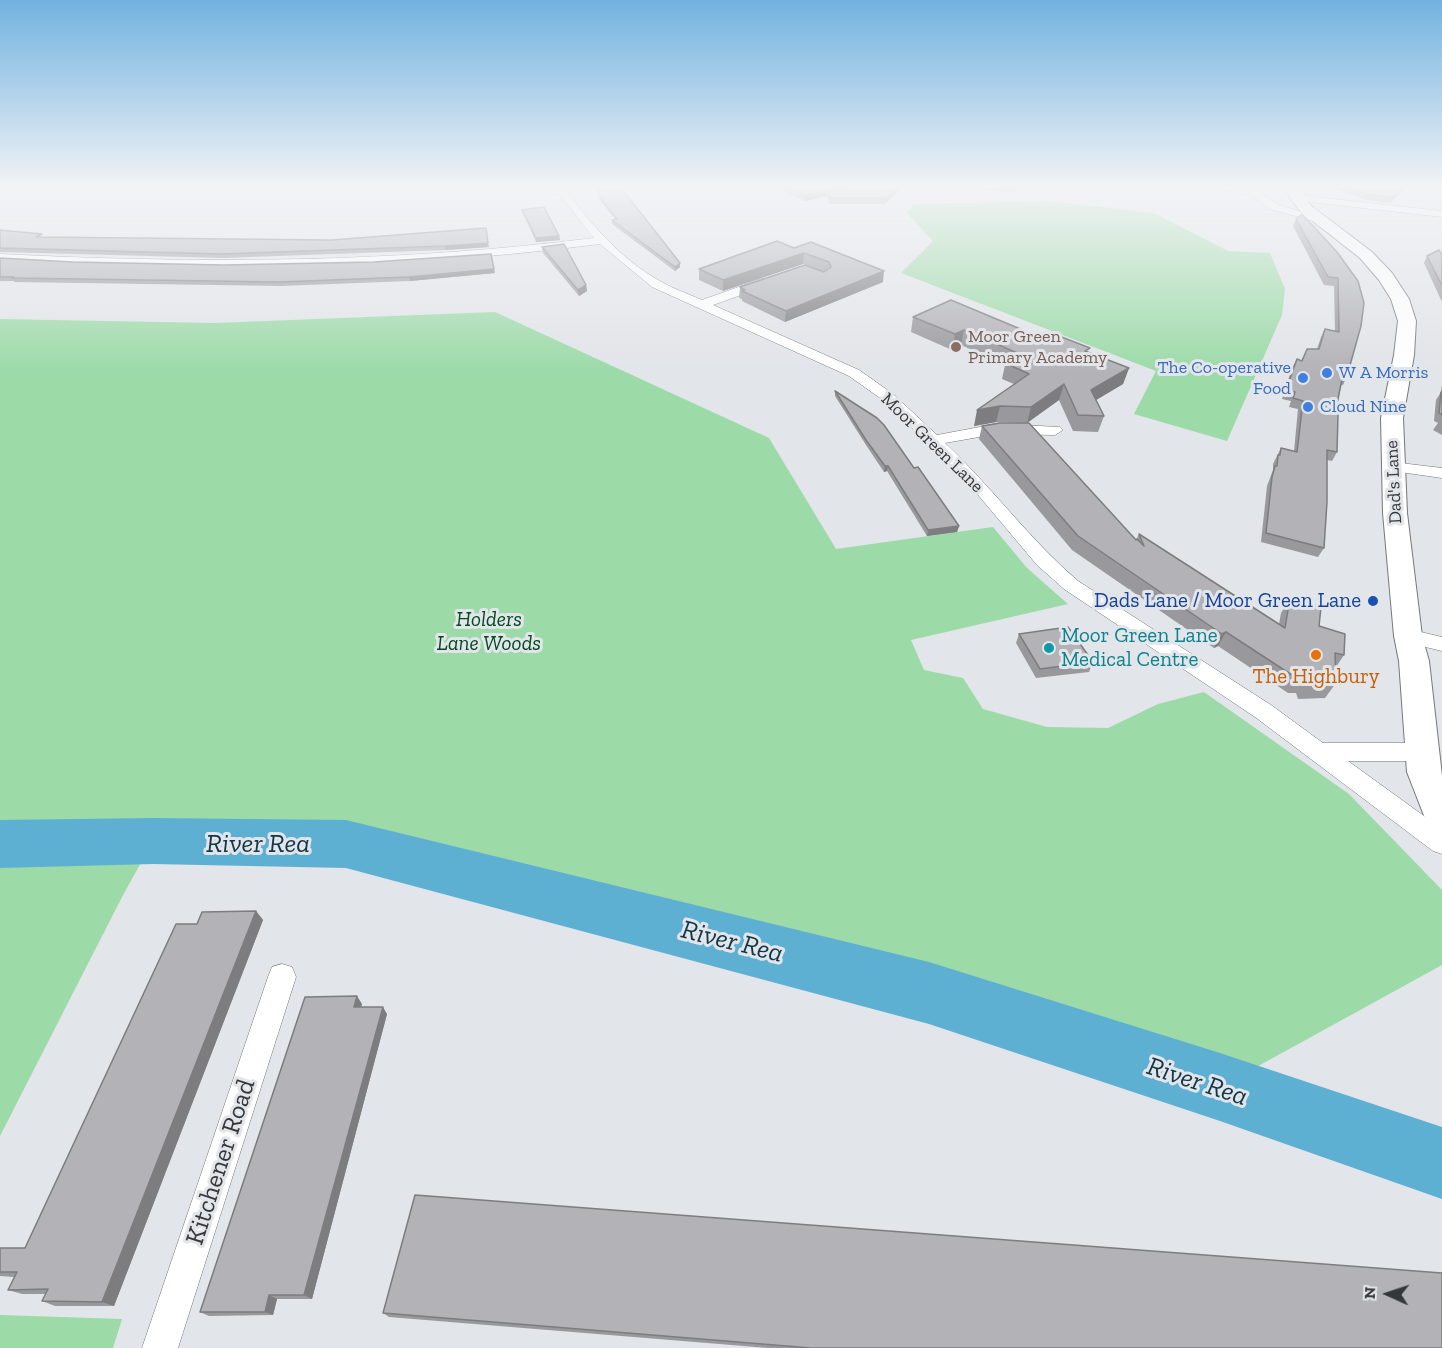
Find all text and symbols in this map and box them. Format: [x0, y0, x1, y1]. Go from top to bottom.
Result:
place label: Moor Green Primary Academy [968, 326, 1107, 368]
marker: Moor Green Primary Academy [949, 340, 963, 354]
place label: The Co-operative Food [1157, 357, 1291, 400]
place label: W A Morris [1339, 362, 1428, 384]
marker: W A Morris [1320, 366, 1334, 380]
marker: The Co-operative Food [1296, 371, 1310, 385]
street label: Moor Green Lane [876, 389, 988, 497]
place label: Cloud Nine [1320, 396, 1407, 418]
marker: Cloud Nine [1301, 400, 1315, 414]
street label: Dad's Lane [1381, 440, 1407, 524]
place label: Dads Lane / Moor Green Lane [1094, 588, 1361, 614]
marker: Dads Lane / Moor Green Lane [1366, 594, 1380, 608]
park label: Holders Lane Woods [437, 607, 541, 657]
place label: Moor Green Lane Medical Centre [1061, 623, 1218, 673]
marker: Moor Green Lane Medical Centre [1042, 641, 1056, 655]
marker: The Highbury [1309, 648, 1323, 662]
place label: The Highbury [1253, 664, 1379, 690]
water label: River Rea [206, 828, 310, 860]
water label: River Rea [678, 914, 786, 970]
water label: River Rea [1143, 1051, 1251, 1113]
street label: Kitchener Road [180, 1075, 262, 1249]
north arrow [1358, 1264, 1418, 1324]
text: N [1360, 1286, 1379, 1300]

